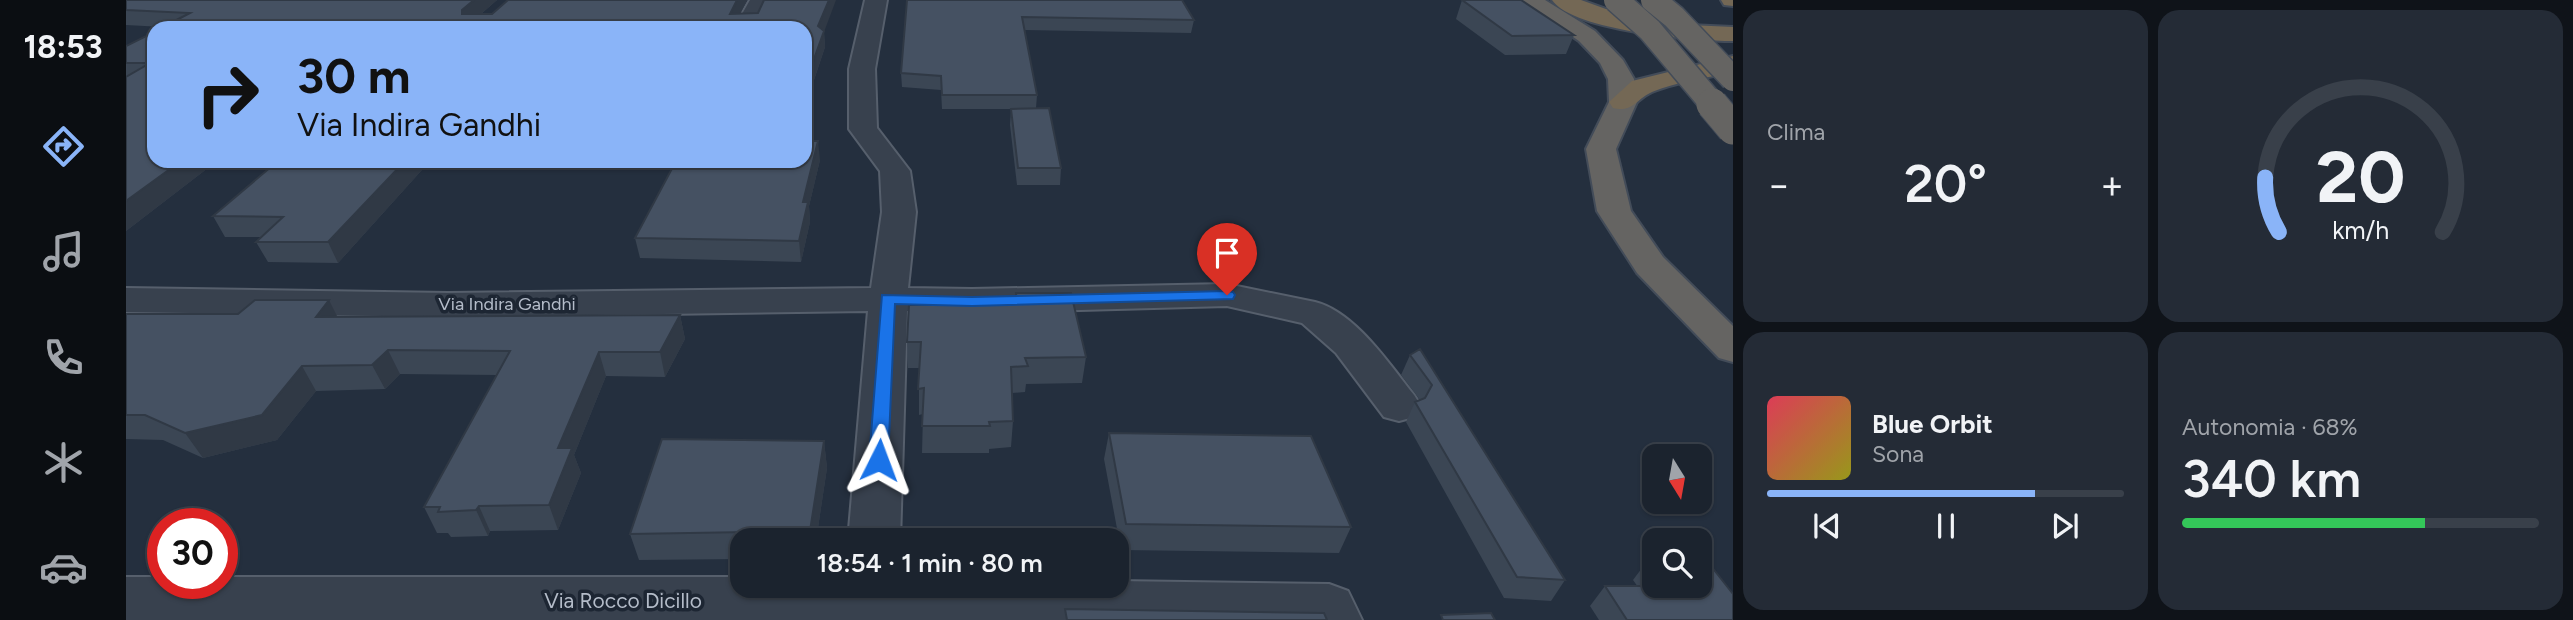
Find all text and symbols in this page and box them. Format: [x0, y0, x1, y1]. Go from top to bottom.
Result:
text: 18:53 [23, 28, 103, 66]
text: 30 m [297, 46, 410, 105]
icon: right [182, 49, 273, 140]
text: Via Indira Gandhi [297, 106, 541, 144]
text: Clima [1767, 118, 1825, 146]
icon: directions [39, 122, 88, 171]
text: 20 [2316, 133, 2405, 220]
text: 20° [1904, 153, 1987, 215]
text: − [1767, 162, 1791, 208]
text: + [2100, 162, 2124, 208]
text: km/h [2332, 215, 2389, 245]
pin [1197, 223, 1257, 295]
icon: music [39, 227, 88, 276]
icon: arrive [1208, 234, 1246, 272]
street label: Via Indira Gandhi [438, 293, 576, 315]
icon: phone [39, 333, 88, 382]
text: Blue Orbit [1872, 408, 1993, 440]
text: Autonomia · 68% [2182, 413, 2358, 441]
position arrow [842, 423, 916, 497]
icon: climate [39, 438, 88, 487]
text: Sona [1872, 440, 1924, 468]
north arrow [1642, 444, 1712, 514]
map controls [1642, 444, 1712, 598]
text: 340 km [2182, 448, 2361, 510]
icon: previous [1808, 507, 1846, 545]
icon: pause [1927, 507, 1965, 545]
icon: next [2046, 507, 2084, 545]
speed limit sign: 30 [147, 508, 238, 599]
button: search [1642, 528, 1712, 598]
icon: car [39, 543, 88, 592]
text: 18:54 · 1 min · 80 m [816, 547, 1043, 579]
street label: Via Rocco Dicillo [544, 588, 702, 613]

